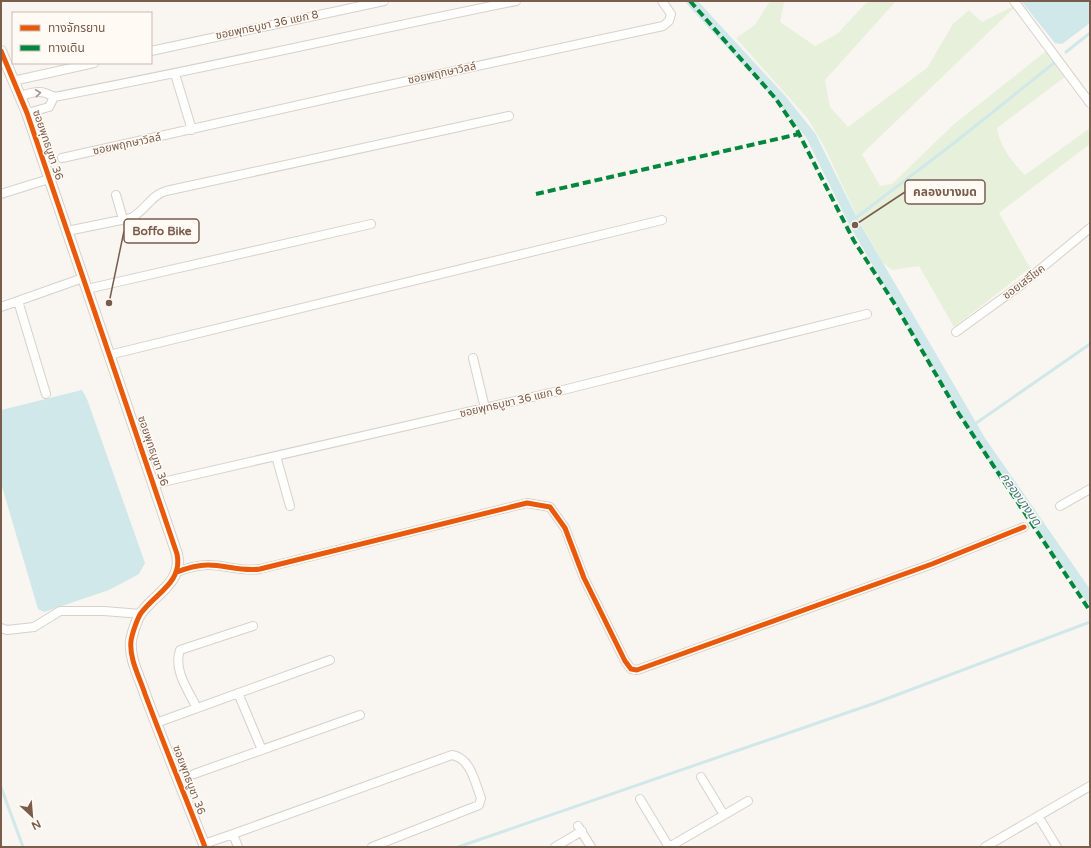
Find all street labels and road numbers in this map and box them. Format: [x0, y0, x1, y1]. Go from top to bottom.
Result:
street label: ซอยพุทธบูชา 36 แยก 8 [214, 8, 320, 42]
street label: ซอยพฤกษาวิลล์ [407, 59, 477, 87]
street label: ซอยพุทธบูชา 36 [30, 108, 66, 182]
street label: ซอยพฤกษาวิลล์ [92, 130, 162, 158]
street label: ซอยเสรีโชค [1000, 262, 1048, 302]
street label: ซอยพุทธบูชา 36 แยก 6 [458, 384, 564, 420]
street label: ซอยพุทธบูชา 36 [135, 414, 171, 488]
street label: ซอยพุทธบูชา 36 [170, 744, 208, 817]

